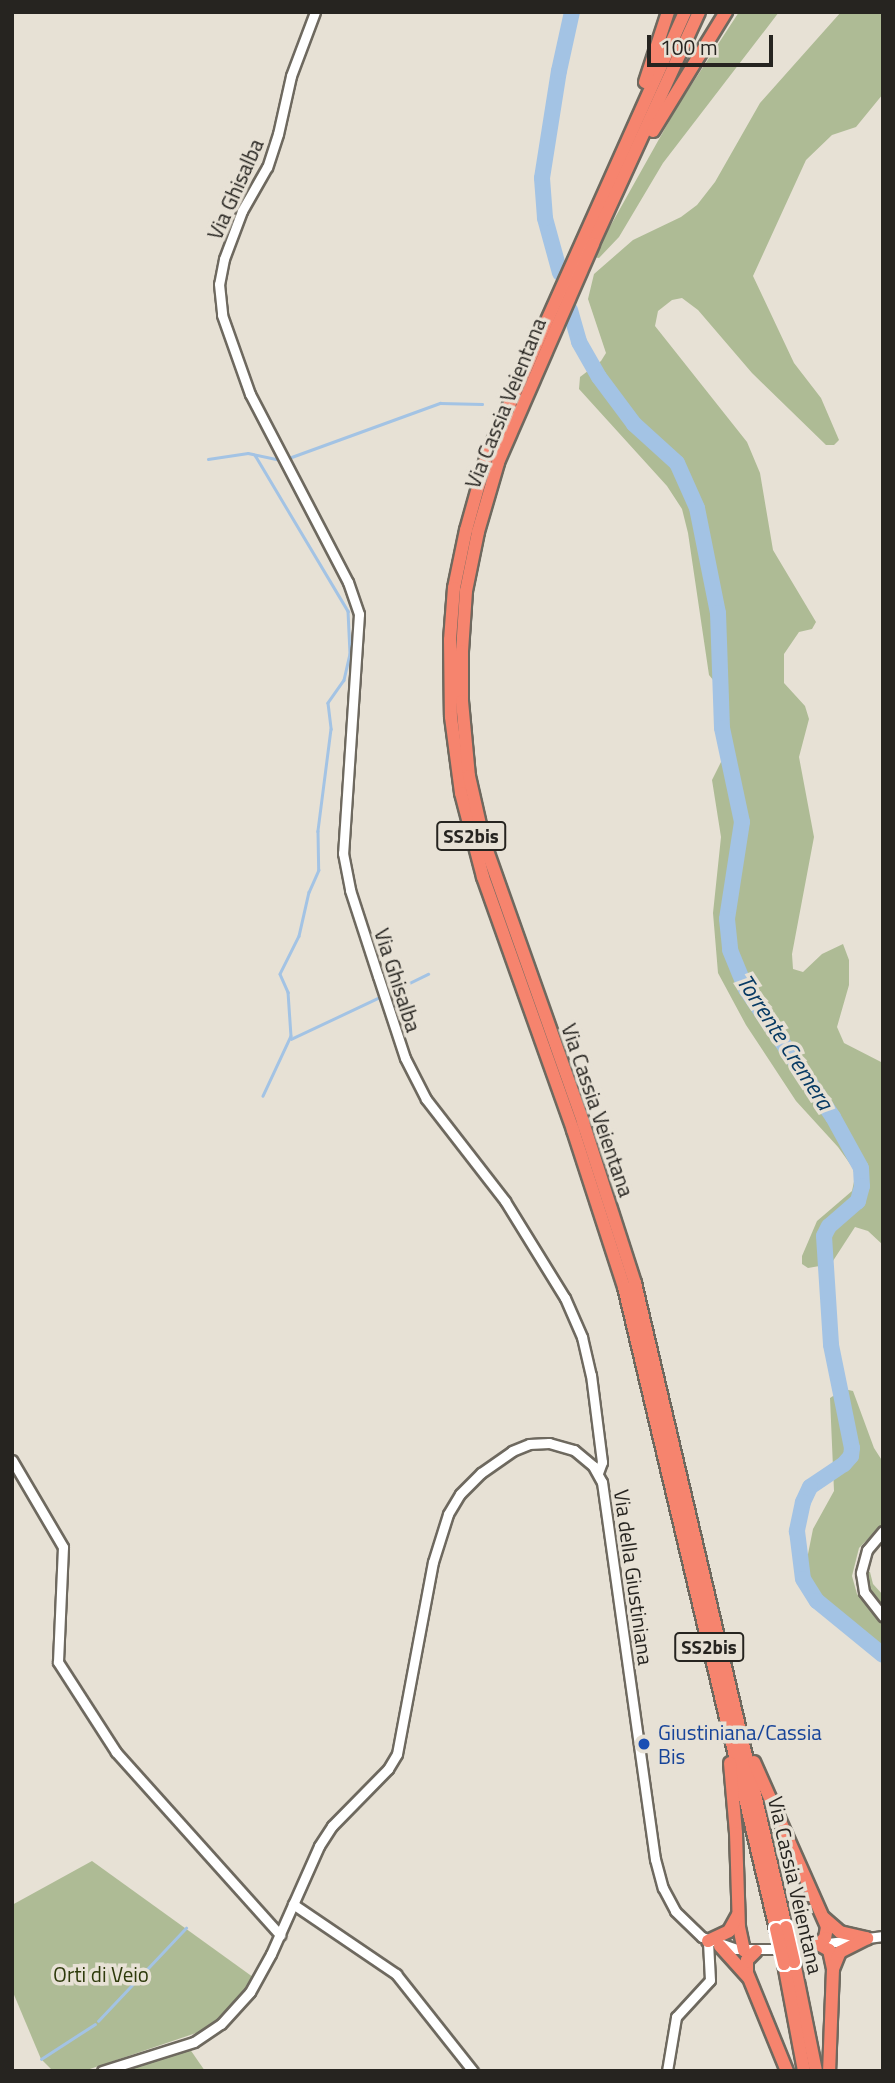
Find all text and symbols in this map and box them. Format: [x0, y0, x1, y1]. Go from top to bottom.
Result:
scale bar [650, 21, 776, 65]
text: 100 m [660, 31, 717, 63]
street label: Via Ghisalba [202, 135, 268, 243]
street label: Via Cassia Veientana [459, 314, 551, 492]
road number: SS2bis [436, 820, 506, 852]
street label: Via Ghisalba [369, 925, 427, 1035]
water label: Torrente Cremera [731, 969, 839, 1115]
street label: Via Cassia Veientana [557, 1020, 639, 1200]
street label: Via della Giustiniana [609, 1488, 659, 1666]
road number: SS2bis [674, 1632, 744, 1662]
place label: Giustiniana/Cassia Bis [658, 1719, 822, 1769]
marker: Giustiniana/Cassia Bis [636, 1736, 652, 1752]
street label: Via Cassia Veientana [763, 1794, 829, 1976]
park label: Orti di Veio [53, 1961, 149, 1987]

